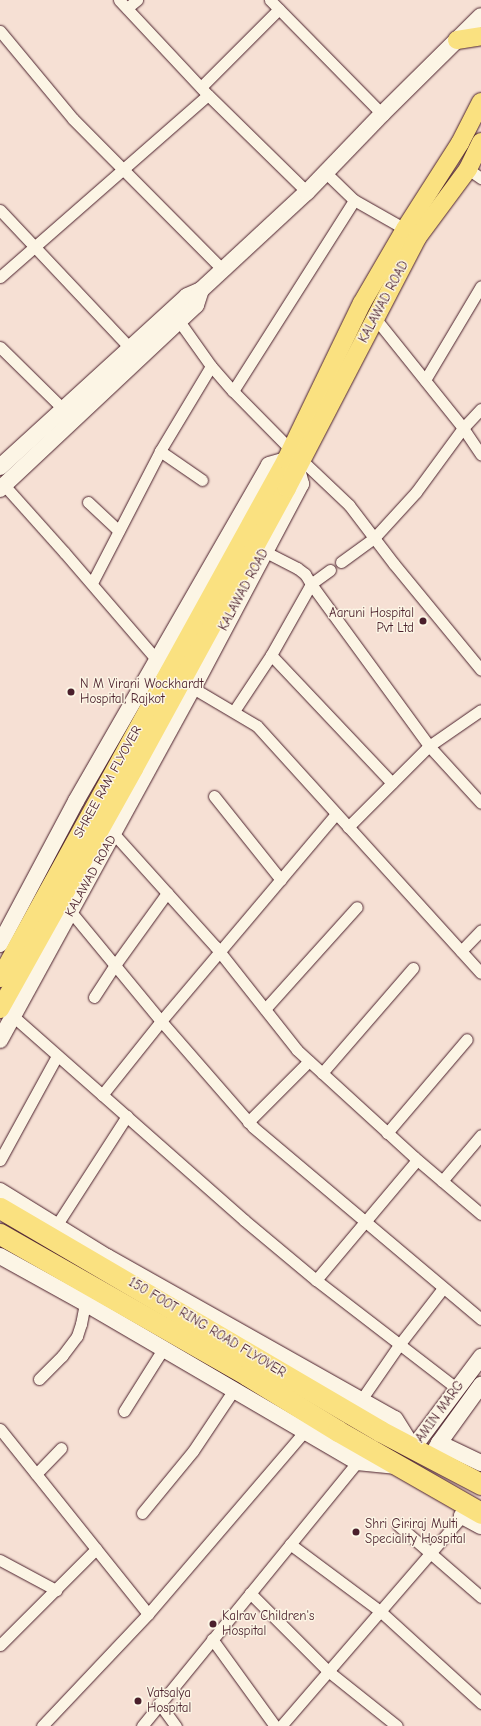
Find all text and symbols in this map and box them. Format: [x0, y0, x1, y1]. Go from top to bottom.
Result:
street label: KALAWAD ROAD [356, 258, 412, 346]
street label: KALAWAD ROAD [216, 546, 272, 634]
place label: Aaruni Hospital Pvt Ltd [329, 606, 414, 637]
marker: Aaruni Hospital Pvt Ltd [417, 615, 429, 627]
place label: N M Virani Wockhardt Hospital, Rajkot [80, 677, 203, 708]
marker: N M Virani Wockhardt Hospital, Rajkot [65, 686, 77, 698]
street label: SHREE RAM FLYOVER [71, 723, 145, 841]
street label: KALAWAD ROAD [62, 833, 120, 919]
street label: 150 FOOT RING ROAD FLYOVER [125, 1275, 289, 1381]
street label: AMIN MARG [413, 1378, 467, 1446]
place label: Shri Giriraj Multi Speciality Hospital [365, 1517, 466, 1548]
marker: Shri Giriraj Multi Speciality Hospital [350, 1526, 362, 1538]
place label: Kalrav Children's Hospital [222, 1609, 314, 1640]
marker: Kalrav Children's Hospital [207, 1618, 219, 1630]
place label: Vatsalya Hospital [147, 1686, 191, 1717]
marker: Vatsalya Hospital [132, 1695, 144, 1707]

